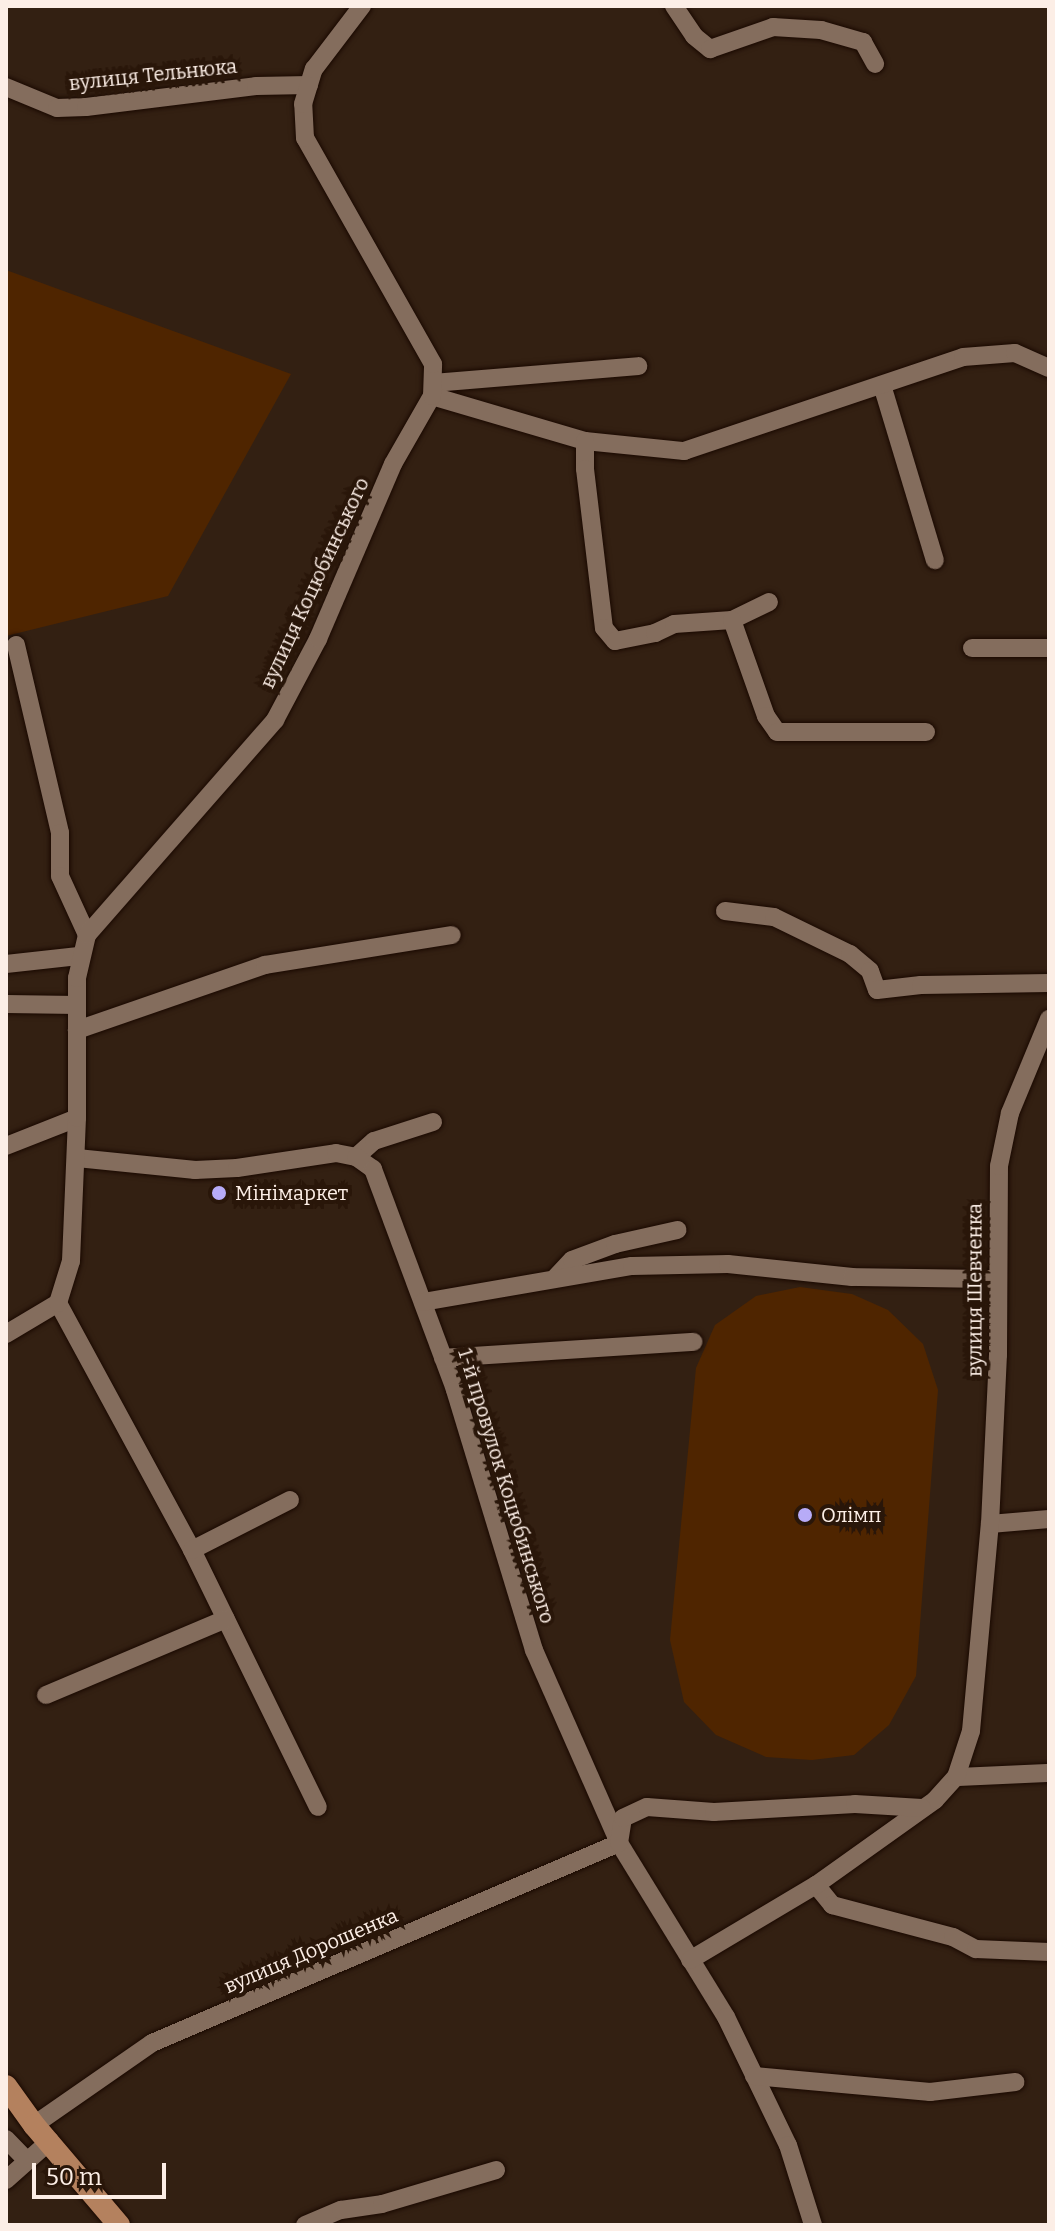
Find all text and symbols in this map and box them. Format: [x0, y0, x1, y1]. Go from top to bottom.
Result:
street label: вулиця Тельнюка [68, 54, 238, 96]
street label: вулиця Коцюбинського [256, 474, 374, 692]
place label: Мінімаркет [235, 1181, 348, 1205]
marker: Мінімаркет [210, 1184, 228, 1202]
street label: вулиця Шевченка [963, 1203, 987, 1377]
street label: 1-й провулок Коцюбинського [453, 1345, 559, 1627]
place label: Олімп [821, 1503, 881, 1527]
marker: Олімп [796, 1506, 814, 1524]
street label: вулиця Дорошенка [220, 1904, 402, 1998]
scale bar [36, 2147, 170, 2197]
text: 50 m [46, 2163, 102, 2191]

